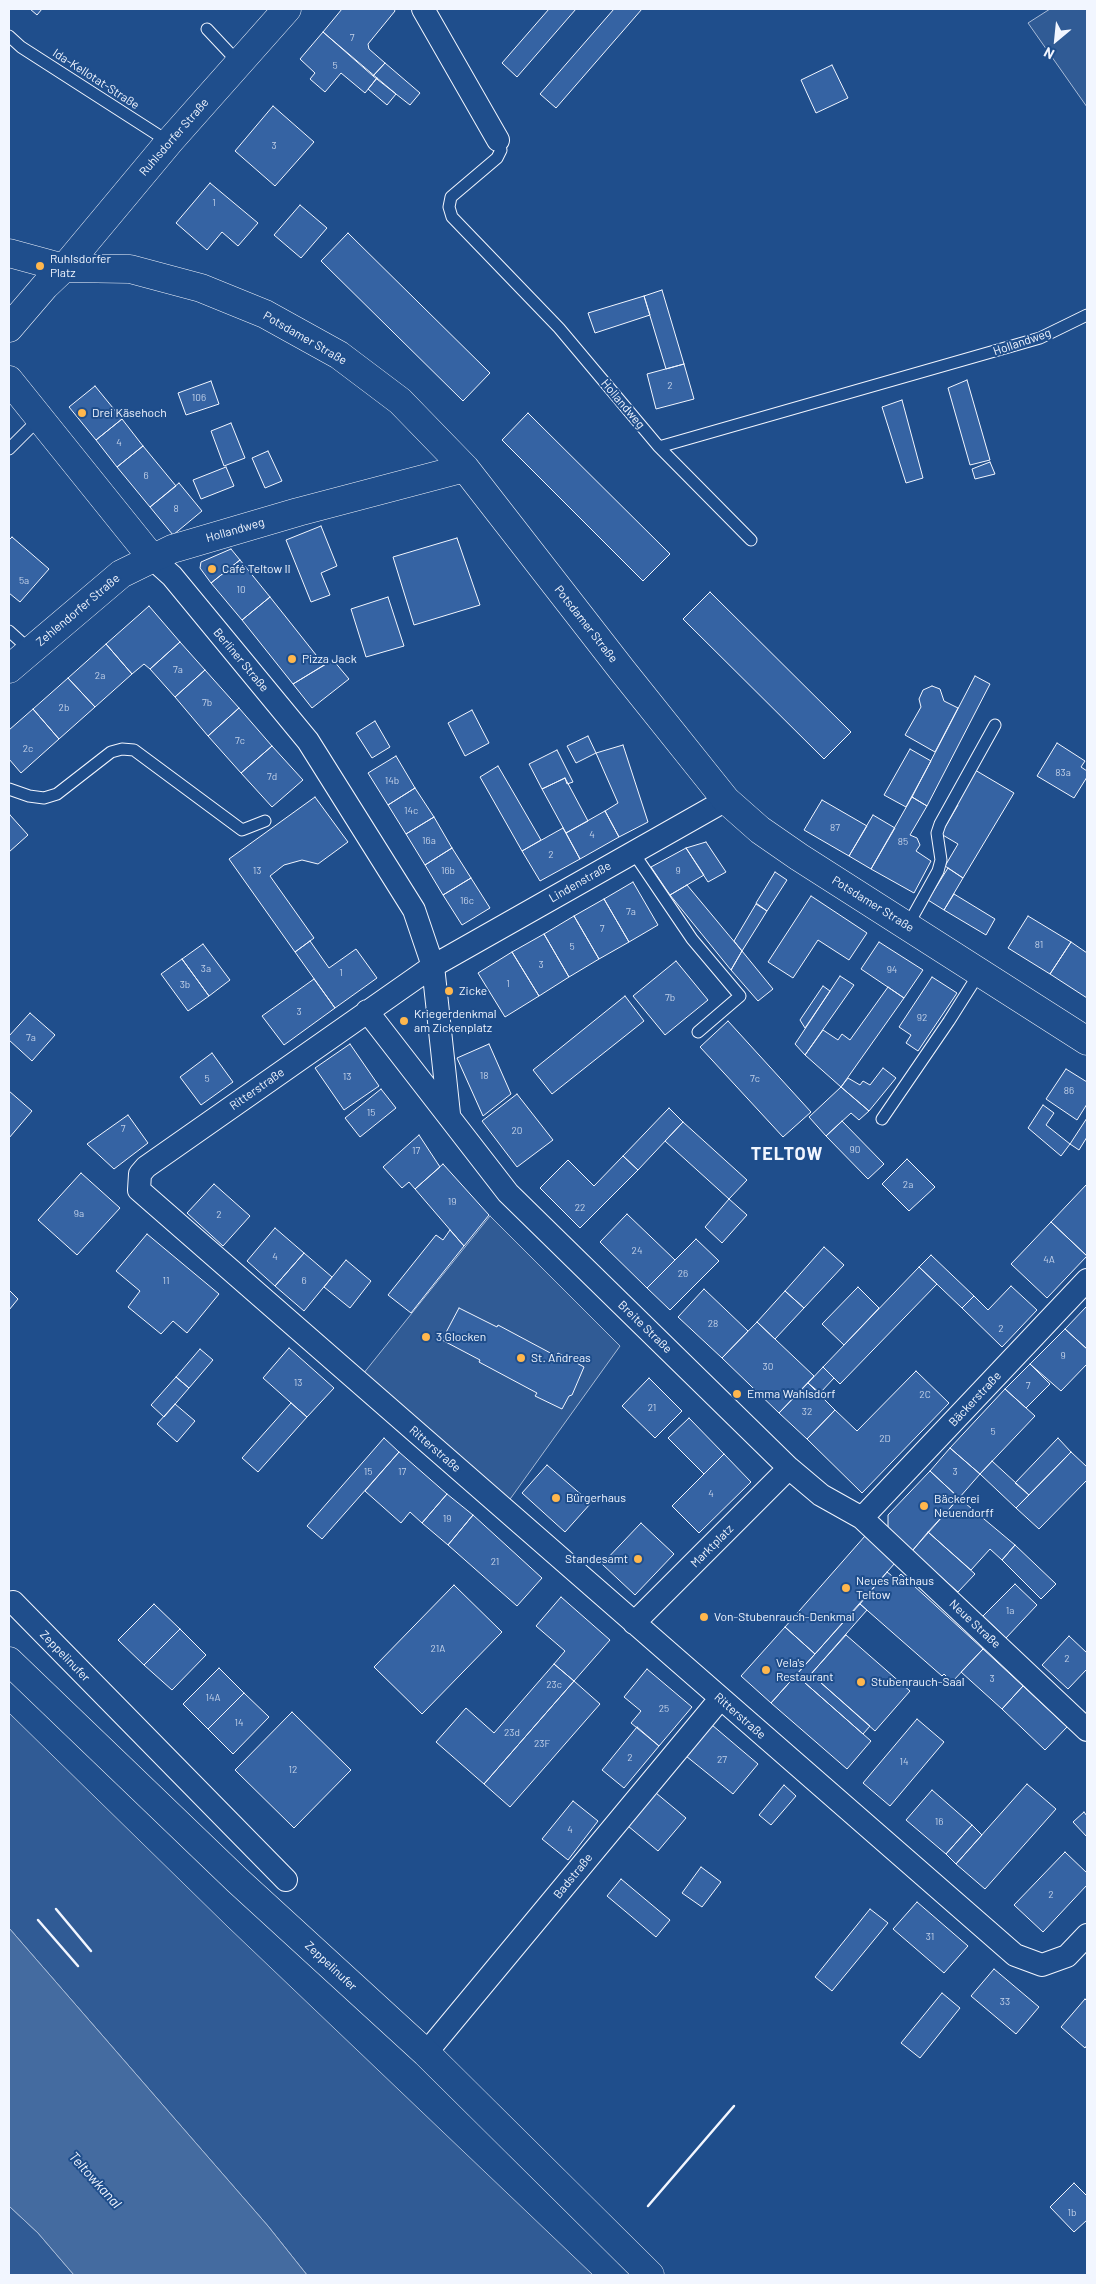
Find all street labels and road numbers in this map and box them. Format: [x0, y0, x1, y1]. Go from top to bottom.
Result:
street label: Ida-Kellotat-Straße [50, 46, 142, 112]
street label: Ruhlsdorfer Straße [136, 95, 212, 179]
street label: Potsdamer Straße [261, 308, 349, 368]
street label: Hollandweg [991, 325, 1053, 359]
street label: Hollandweg [598, 376, 648, 432]
street label: Hollandweg [204, 515, 266, 545]
street label: Zehlendorfer Straße [33, 571, 123, 649]
street label: Potsdamer Straße [551, 582, 621, 666]
street label: Berliner Straße [210, 625, 272, 695]
street label: Lindenstraße [546, 858, 614, 906]
street label: Potsdamer Straße [829, 873, 917, 935]
street label: Ritterstraße [227, 1065, 287, 1113]
street label: Breite Straße [615, 1298, 675, 1356]
street label: Bäckerstraße [946, 1369, 1004, 1429]
street label: Ritterstraße [406, 1423, 464, 1475]
street label: Marktplatz [688, 1522, 736, 1570]
street label: Neue Straße [946, 1597, 1004, 1651]
street label: Zeppelinufer [37, 1627, 93, 1685]
street label: Ritterstraße [711, 1690, 769, 1742]
street label: Badstraße [550, 1851, 596, 1901]
street label: Zeppelinufer [302, 1938, 360, 1994]

